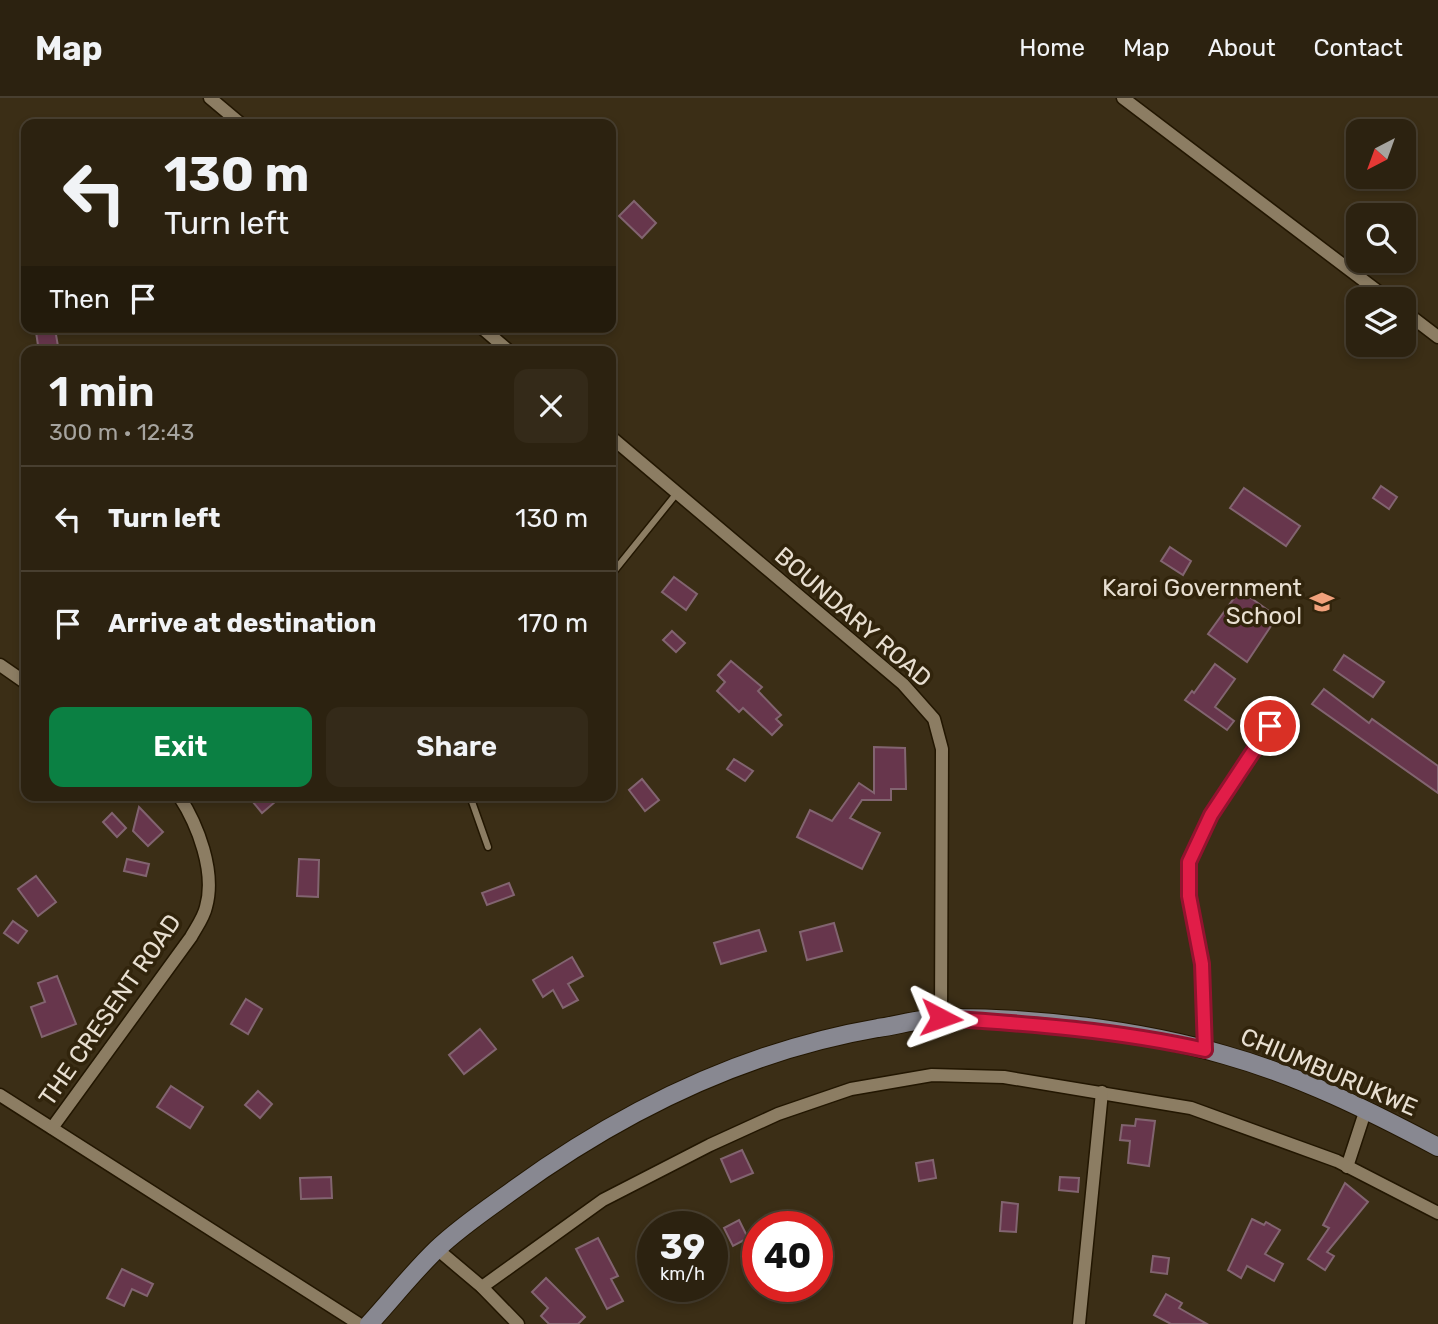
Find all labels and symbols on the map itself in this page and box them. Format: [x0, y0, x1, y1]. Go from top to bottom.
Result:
north arrow [1346, 119, 1416, 189]
street label: BOUNDARY ROAD [769, 541, 937, 693]
place label: Karoi Government School [1102, 574, 1302, 630]
school or university icon: Karoi Government School [1308, 588, 1336, 616]
pin [1240, 696, 1300, 756]
street label: THE CRESENT ROAD [33, 909, 187, 1111]
position arrow [904, 981, 978, 1055]
street label: CHIUMBURUKWE [1236, 1022, 1422, 1122]
speed limit sign: 40 [742, 1211, 833, 1302]

